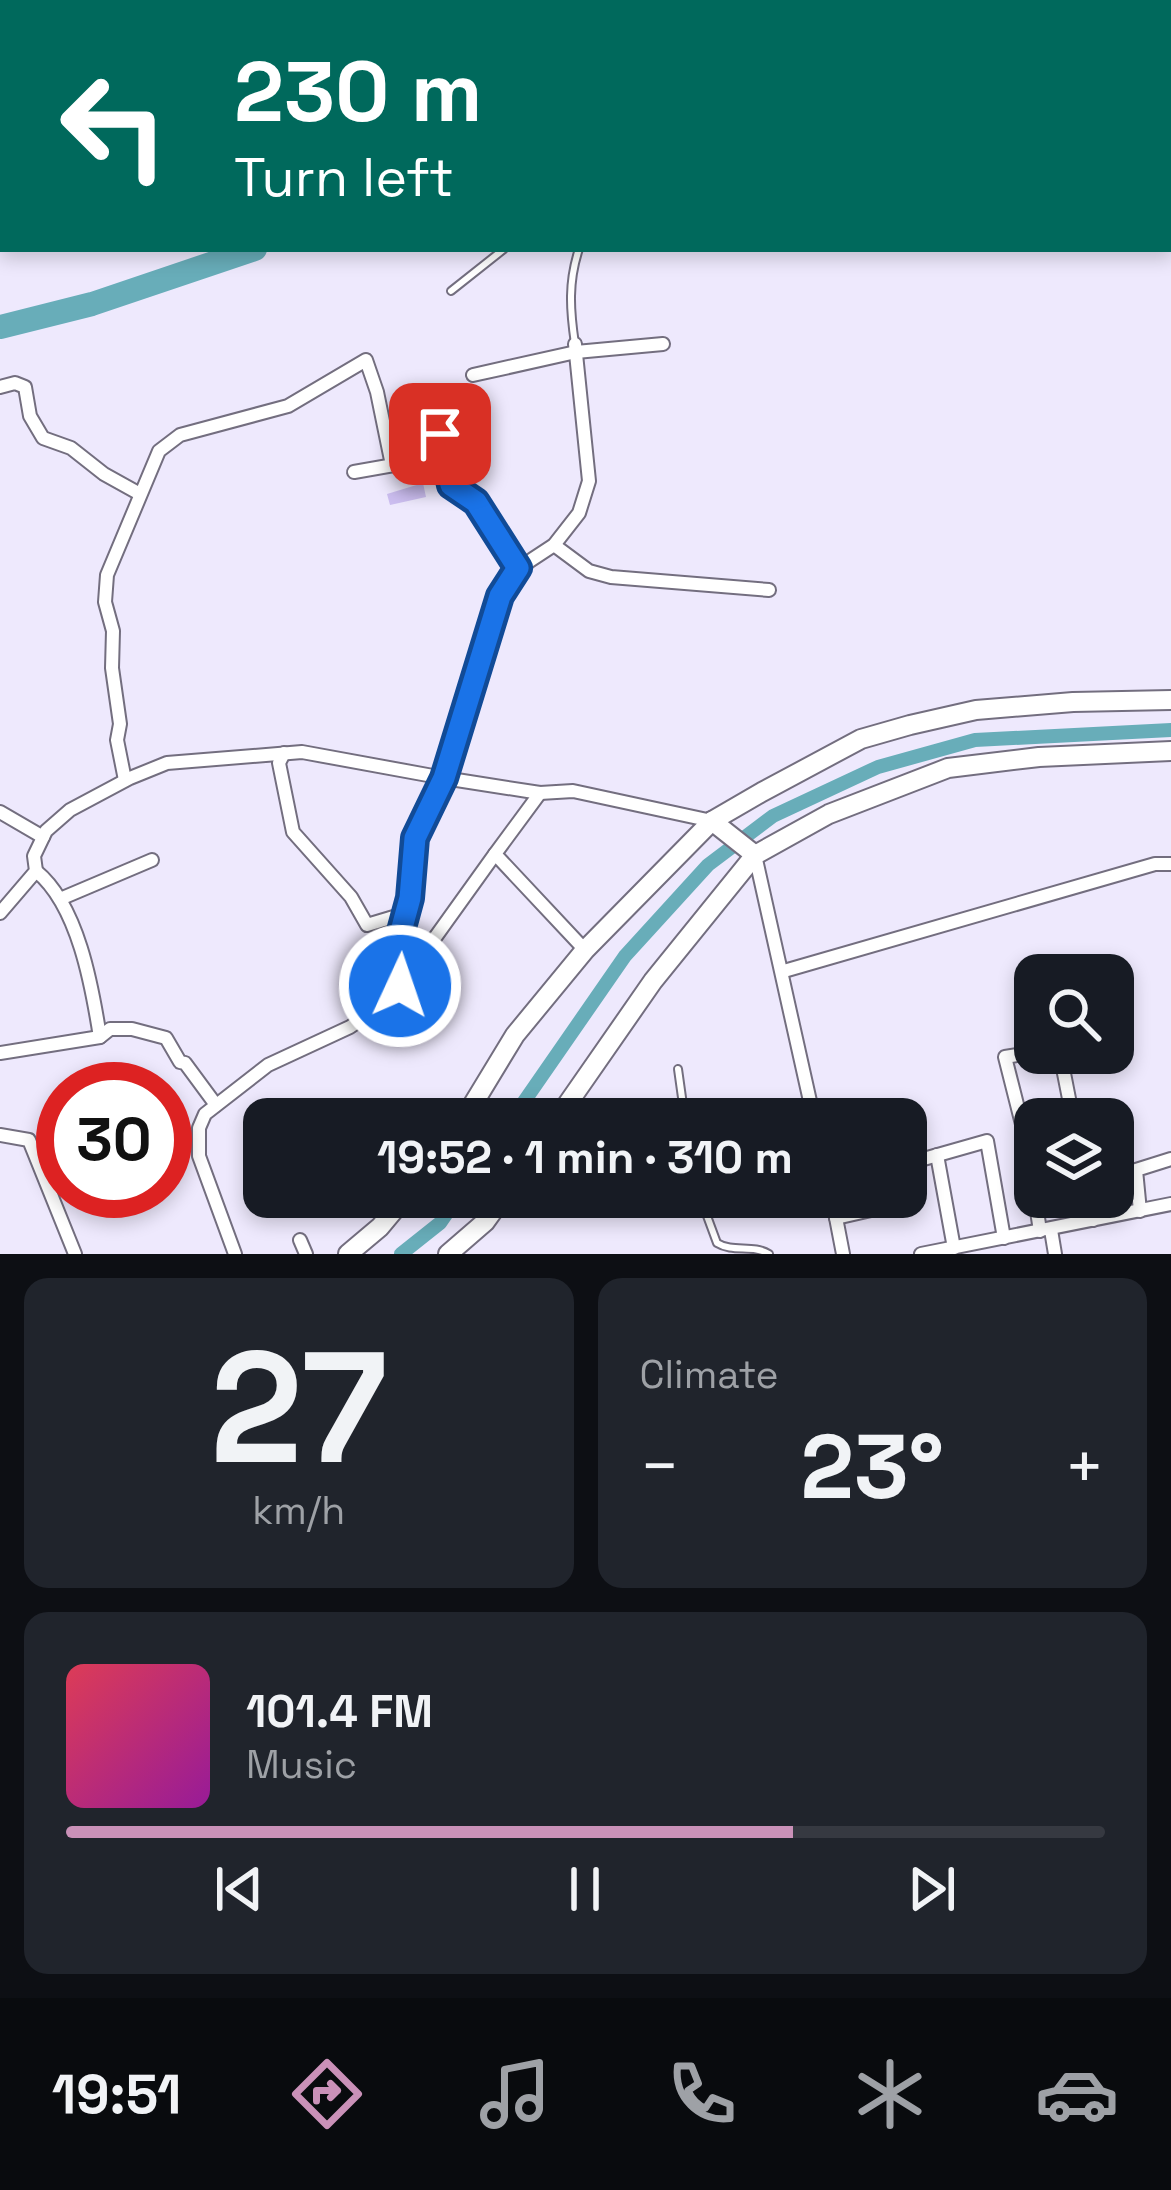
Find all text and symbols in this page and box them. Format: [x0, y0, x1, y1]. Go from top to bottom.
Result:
text: 230 m [234, 38, 482, 146]
icon: left [36, 48, 192, 204]
text: Turn left [234, 143, 454, 212]
pin [389, 383, 491, 485]
icon: arrive [407, 401, 473, 467]
position arrow [337, 923, 463, 1049]
map controls [1014, 954, 1134, 1218]
button: search [1014, 954, 1134, 1074]
speed limit sign: 30 [36, 1062, 192, 1218]
button: layers [1014, 1098, 1134, 1218]
text: 19:52 · 1 min · 310 m [377, 1129, 793, 1186]
text: 27 [210, 1308, 388, 1508]
text: Climate [640, 1350, 779, 1399]
text: 23° [800, 1409, 944, 1524]
text: − [640, 1424, 680, 1508]
text: + [1064, 1424, 1105, 1508]
text: km/h [252, 1486, 345, 1535]
text: 101.4 FM [246, 1683, 433, 1740]
text: Music [246, 1740, 357, 1789]
icon: previous [206, 1856, 272, 1922]
icon: pause [552, 1856, 618, 1922]
icon: next [899, 1856, 965, 1922]
icon: directions [285, 2052, 369, 2136]
icon: music [473, 2052, 557, 2136]
icon: phone [660, 2052, 744, 2136]
icon: climate [848, 2052, 932, 2136]
icon: car [1035, 2052, 1119, 2136]
text: 19:51 [52, 2060, 181, 2129]

